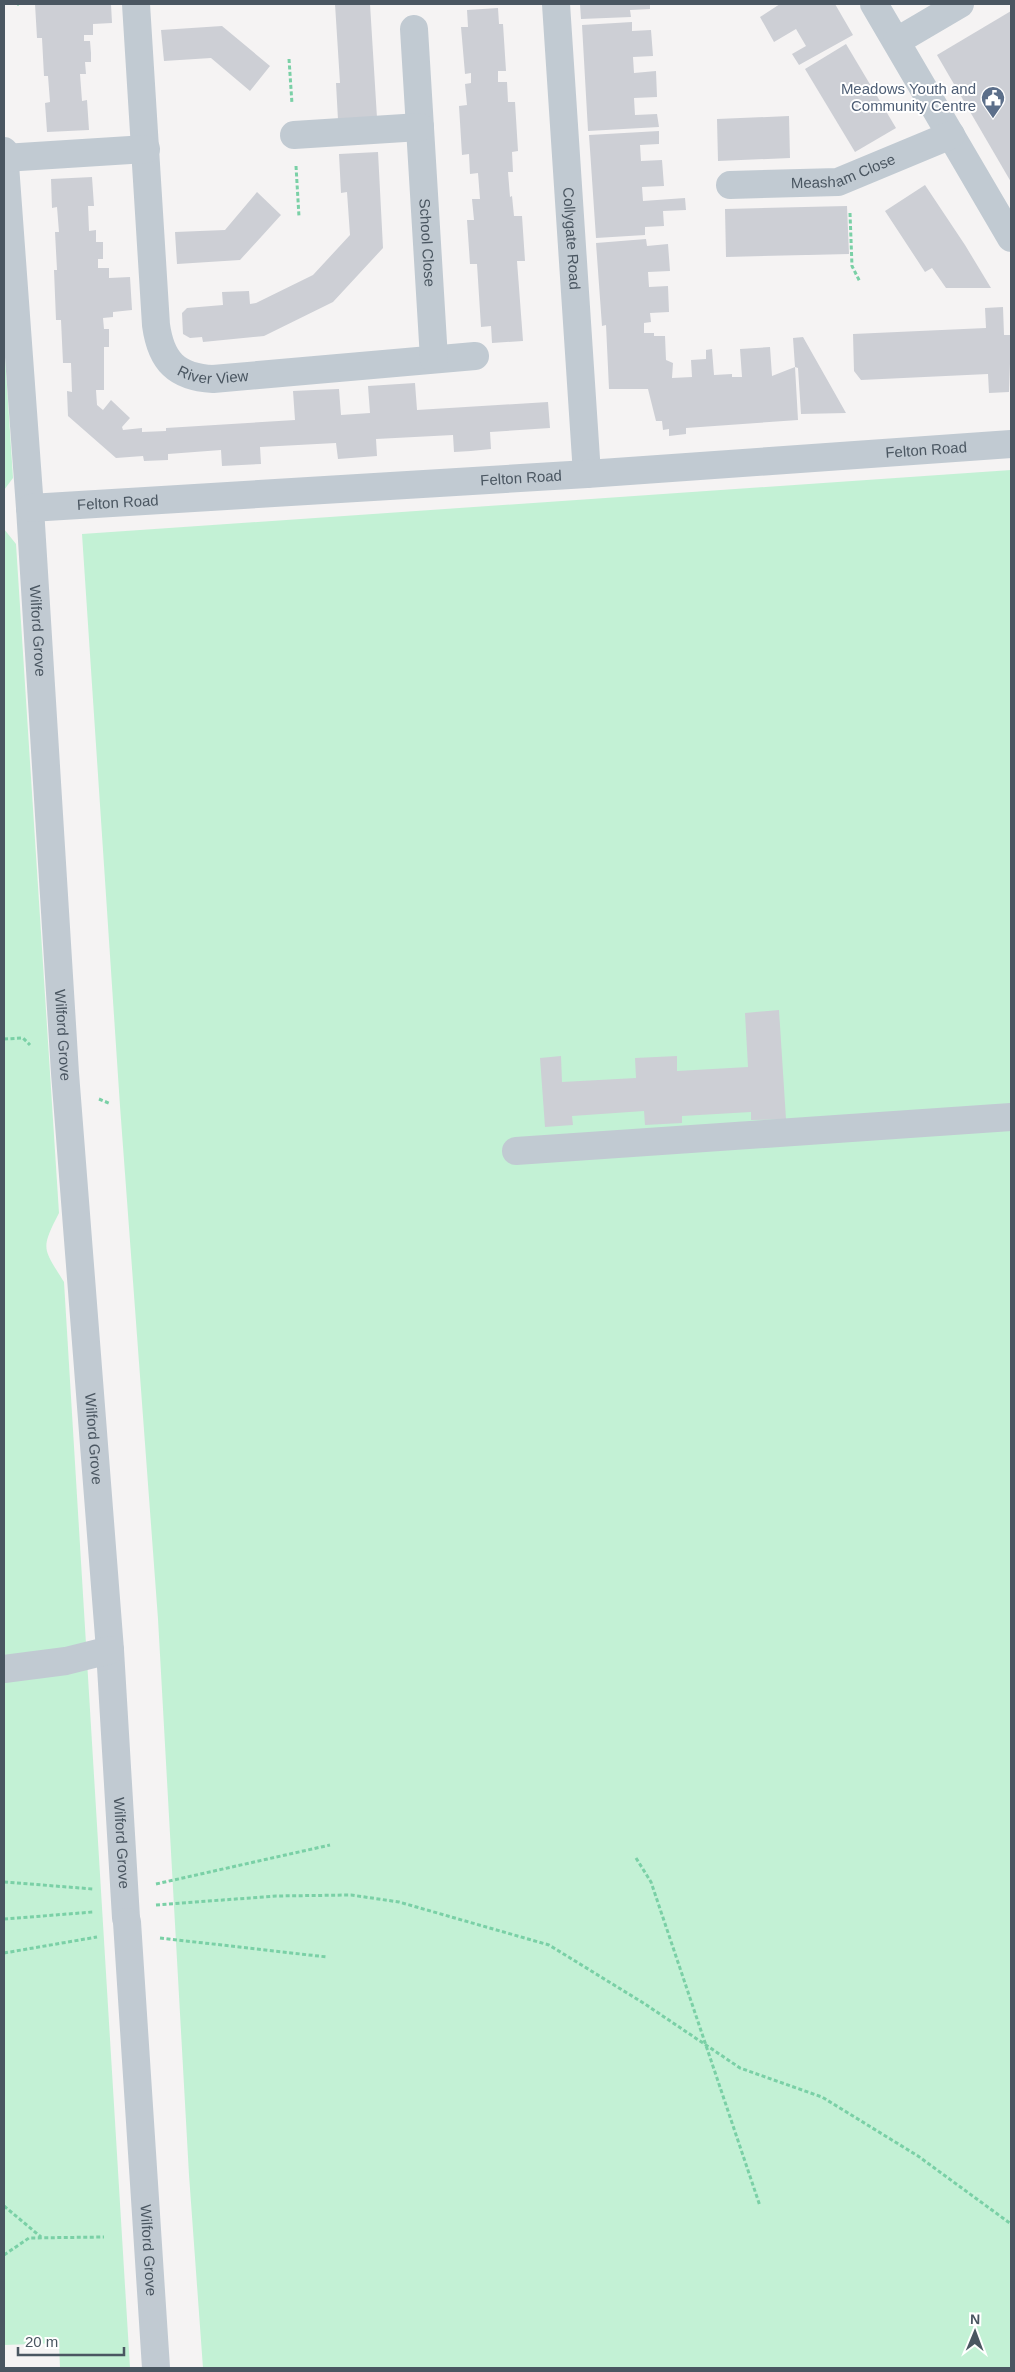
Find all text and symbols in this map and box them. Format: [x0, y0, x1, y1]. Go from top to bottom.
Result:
place label: Meadows Youth and Community Centre [841, 80, 976, 114]
public building icon: Meadows Youth and Community Centre [980, 85, 1006, 119]
street label: Measham Close [791, 150, 898, 191]
street label: Collygate Road [560, 187, 584, 290]
street label: School Close [416, 198, 439, 287]
street label: River View [175, 362, 249, 387]
street label: Felton Road [885, 438, 967, 461]
street label: Felton Road [480, 467, 562, 488]
street label: Felton Road [76, 491, 159, 513]
street label: Wilford Grove [27, 584, 49, 677]
street label: Wilford Grove [52, 989, 75, 1081]
street label: Wilford Grove [82, 1392, 106, 1485]
street label: Wilford Grove [111, 1797, 133, 1889]
street label: Wilford Grove [137, 2204, 160, 2297]
north arrow [950, 2307, 1000, 2357]
text: N [970, 2311, 980, 2327]
scale bar [18, 2324, 124, 2356]
text: 20 m [25, 2333, 58, 2350]

